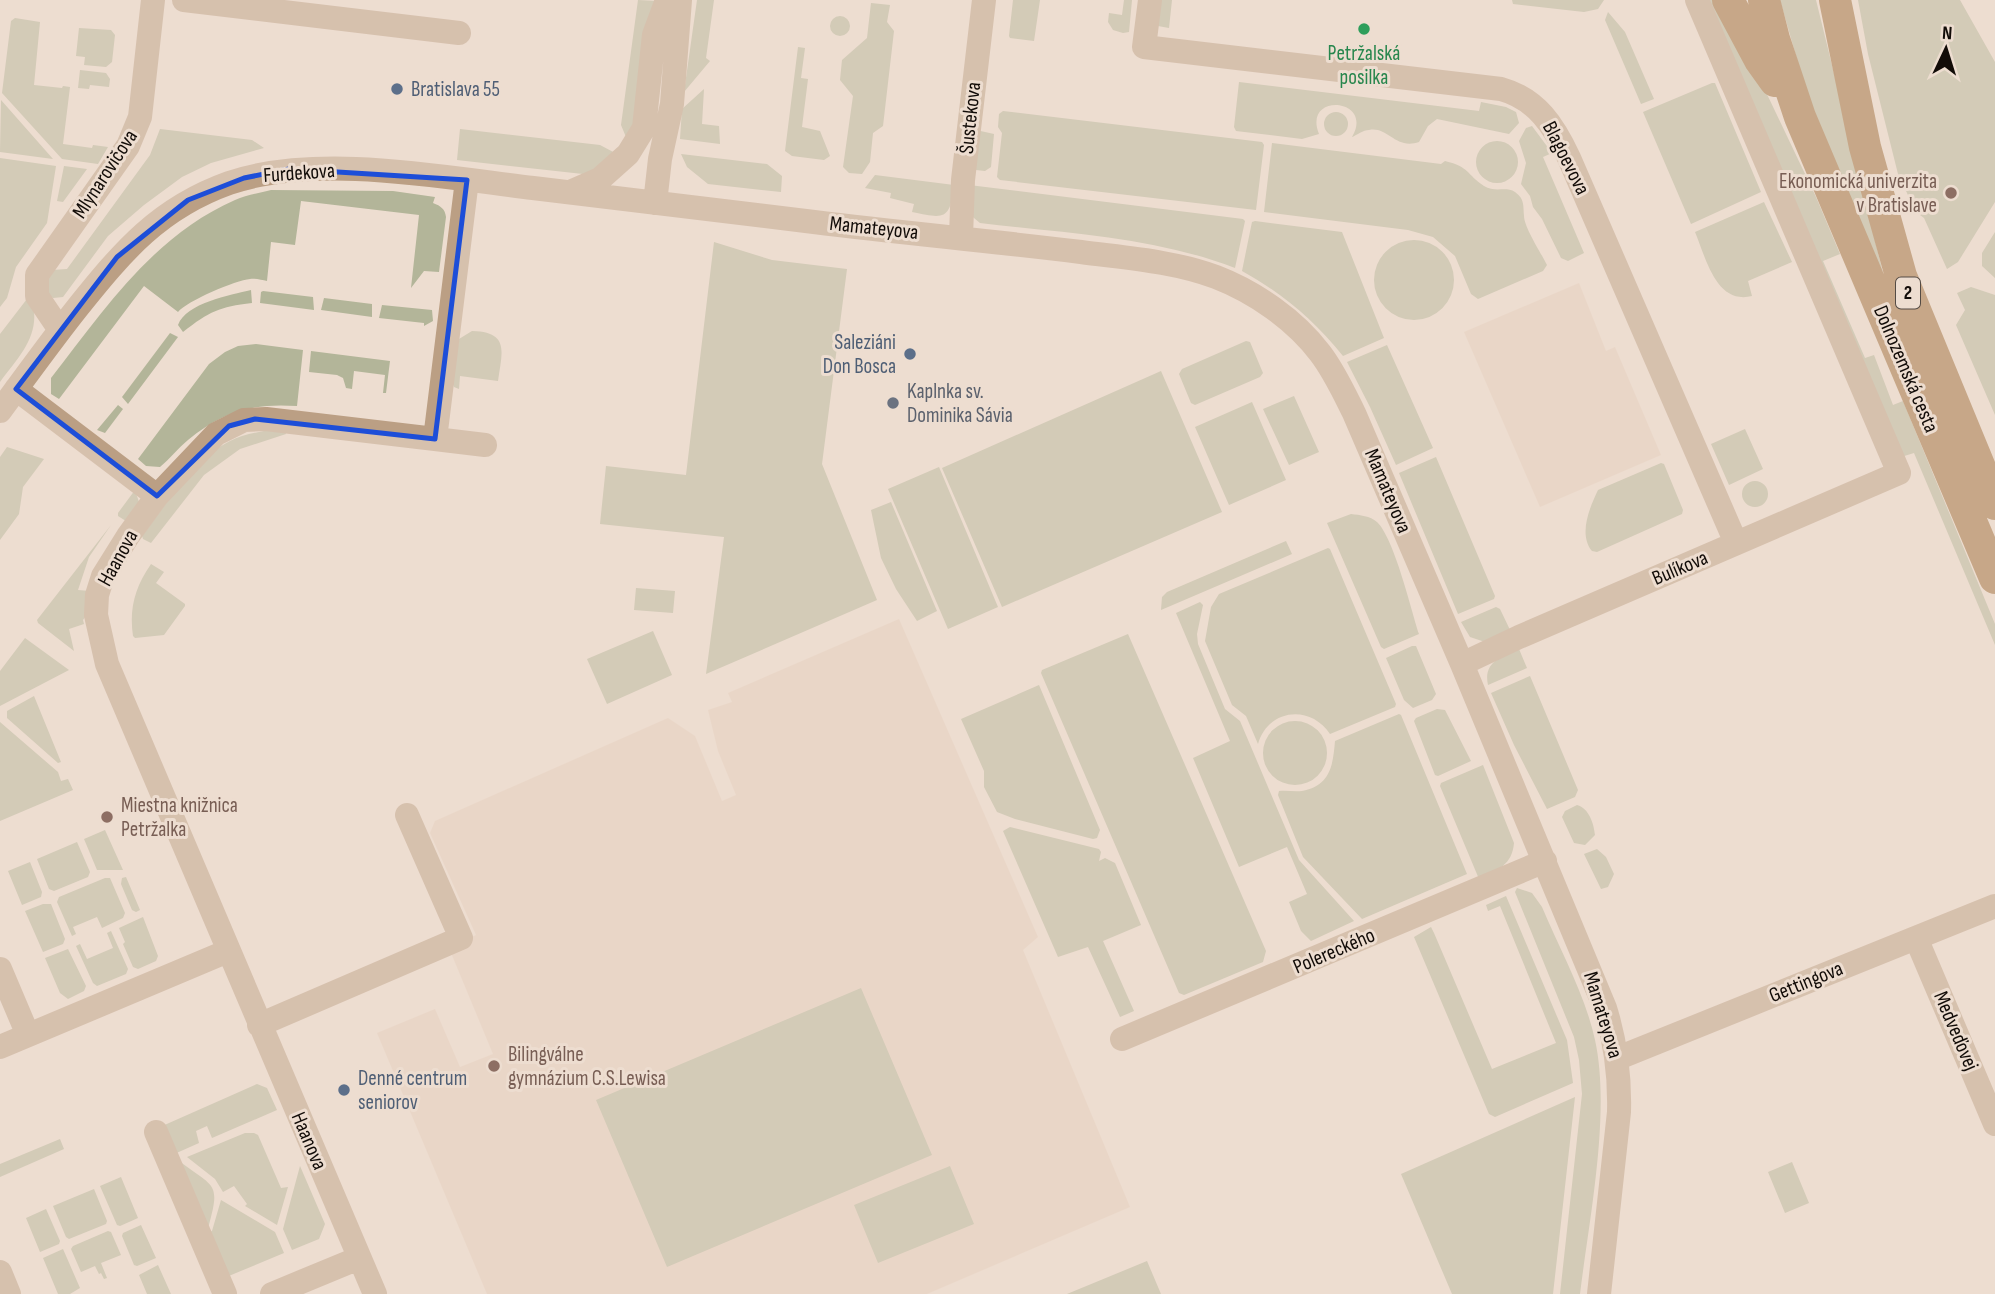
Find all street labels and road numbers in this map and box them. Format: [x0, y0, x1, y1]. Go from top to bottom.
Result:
street label: Šustekova [954, 81, 986, 155]
street label: Blagoevova [1537, 117, 1595, 199]
street label: Mlynarovičova [67, 125, 143, 223]
street label: Furdekova [262, 158, 336, 188]
street label: Mamateyova [828, 211, 920, 245]
road number: 2 [1896, 278, 1920, 308]
street label: Dolnozemská cesta [1868, 302, 1944, 436]
street label: Mamateyova [1359, 445, 1417, 537]
street label: Haanova [92, 526, 144, 590]
street label: Bulíkova [1648, 545, 1712, 591]
street label: Polereckého [1289, 923, 1379, 979]
street label: Gettingova [1765, 956, 1847, 1008]
street label: Mamateyova [1578, 969, 1628, 1061]
street label: Medveďovej [1928, 988, 1984, 1074]
street label: Haanova [286, 1108, 332, 1174]

